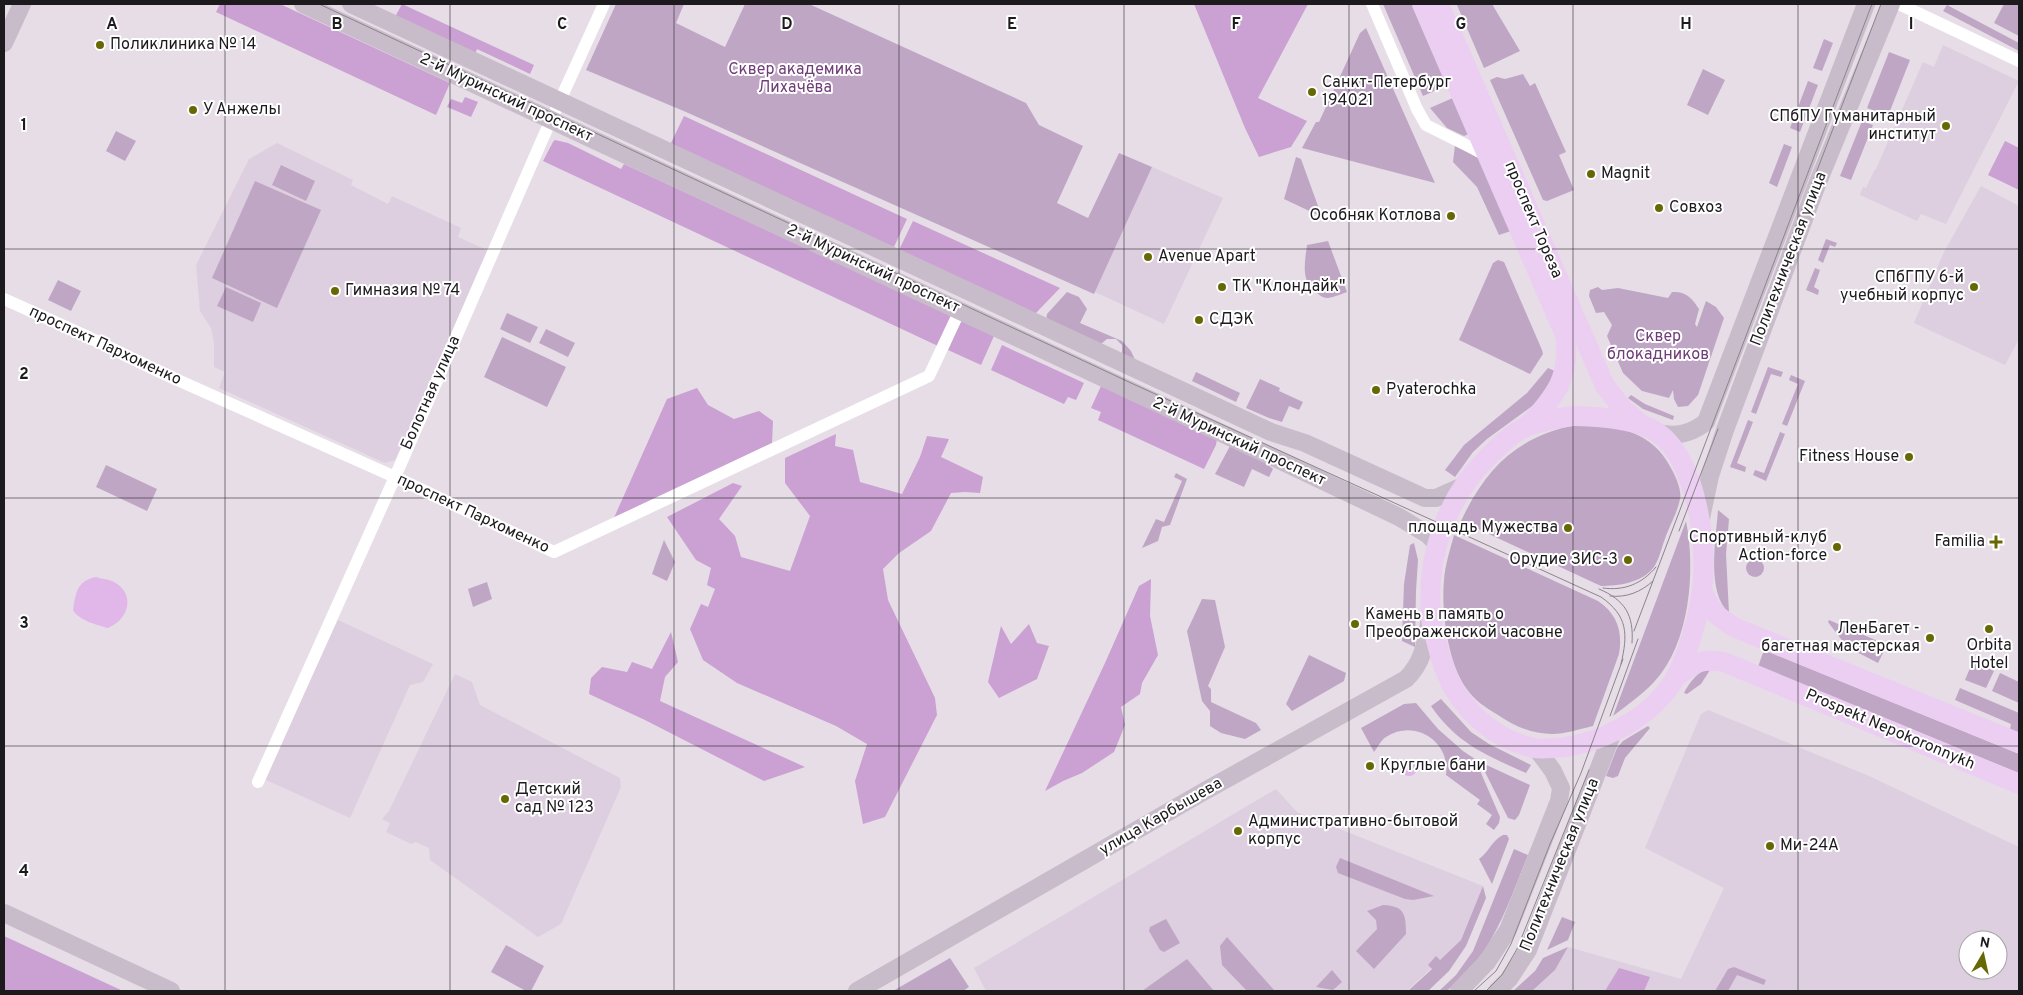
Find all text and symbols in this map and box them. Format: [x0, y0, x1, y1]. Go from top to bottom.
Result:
text: A [106, 15, 118, 35]
text: B [331, 15, 343, 35]
text: C [557, 15, 567, 35]
text: D [781, 15, 793, 35]
text: E [1007, 15, 1017, 35]
text: F [1231, 15, 1241, 35]
text: G [1456, 15, 1466, 35]
text: H [1680, 15, 1692, 35]
text: I [1909, 15, 1913, 35]
place label: Поликлиника № 14 [110, 35, 256, 55]
marker: Поликлиника № 14 [94, 39, 106, 51]
street label: 2-й Муринский проспект [416, 49, 596, 147]
park label: Сквер академика Лихачёва [728, 60, 862, 98]
place label: Санкт-Петербург 194021 [1322, 73, 1451, 111]
marker: Санкт-Петербург 194021 [1306, 86, 1318, 98]
place label: У Анжелы [203, 100, 281, 120]
marker: У Анжелы [187, 104, 199, 116]
place label: СПбПУ Гуманитарный институт [1769, 107, 1936, 145]
text: 1 [21, 116, 27, 136]
marker: СПбПУ Гуманитарный институт [1940, 120, 1952, 132]
street label: проспект Тореза [1499, 159, 1567, 281]
place label: Magnit [1601, 164, 1650, 184]
marker: Magnit [1585, 168, 1597, 180]
street label: Политехническая улица [1747, 169, 1831, 349]
place label: Совхоз [1669, 198, 1723, 218]
marker: Совхоз [1653, 202, 1665, 214]
place label: Особняк Котлова [1310, 206, 1441, 226]
marker: Особняк Котлова [1445, 210, 1457, 222]
street label: 2-й Муринский проспект [783, 220, 963, 318]
place label: Avenue Apart [1158, 247, 1256, 267]
marker: Avenue Apart [1142, 251, 1154, 263]
place label: СПбГПУ 6-й учебный корпус [1840, 268, 1964, 306]
place label: ТК "Клондайк" [1232, 277, 1345, 297]
place label: Гимназия № 74 [345, 281, 460, 301]
marker: ТК "Клондайк" [1216, 281, 1228, 293]
marker: СПбГПУ 6-й учебный корпус [1968, 281, 1980, 293]
marker: Гимназия № 74 [329, 285, 341, 297]
street label: проспект Пархоменко [26, 302, 184, 390]
place label: СДЭК [1209, 310, 1254, 330]
marker: СДЭК [1193, 314, 1205, 326]
park label: Сквер блокадников [1607, 327, 1709, 365]
street label: Болотная улица [397, 333, 465, 453]
text: 2 [19, 365, 29, 385]
place label: Pyaterochka [1386, 380, 1476, 400]
marker: Pyaterochka [1370, 384, 1382, 396]
street label: 2-й Муринский проспект [1149, 393, 1329, 491]
place label: Fitness House [1799, 447, 1899, 467]
marker: Fitness House [1903, 451, 1915, 463]
street label: проспект Пархоменко [394, 470, 552, 558]
place label: площадь Мужества [1408, 518, 1558, 538]
marker: площадь Мужества [1562, 522, 1574, 534]
place label: Спортивный-клуб Action-force [1689, 528, 1827, 566]
place label: Familia [1934, 532, 1985, 552]
marker: Familia [1989, 535, 2003, 549]
marker: Спортивный-клуб Action-force [1831, 541, 1843, 553]
place label: Орудие ЗИС-3 [1509, 550, 1618, 570]
marker: Орудие ЗИС-3 [1622, 554, 1634, 566]
place label: Камень в память о Преображенской часовне [1365, 605, 1563, 643]
text: 3 [19, 614, 29, 634]
marker: Камень в память о Преображенской часовне [1349, 618, 1361, 630]
place label: ЛенБагет - багетная мастерская [1761, 619, 1920, 657]
marker: Orbita Hotel [1983, 623, 1995, 635]
marker: ЛенБагет - багетная мастерская [1924, 632, 1936, 644]
place label: Orbita Hotel [1966, 636, 2012, 674]
street label: Prospekt Nepokoronnykh [1802, 685, 1978, 775]
place label: Круглые бани [1380, 756, 1486, 776]
marker: Круглые бани [1364, 760, 1376, 772]
street label: улица Карбышева [1096, 774, 1226, 860]
street label: Политехническая улица [1516, 775, 1604, 955]
place label: Детский сад № 123 [515, 780, 594, 818]
marker: Детский сад № 123 [499, 793, 511, 805]
place label: Административно-бытовой корпус [1248, 812, 1458, 850]
marker: Административно-бытовой корпус [1232, 825, 1244, 837]
place label: Ми-24А [1780, 836, 1839, 856]
marker: Ми-24А [1764, 840, 1776, 852]
text: 4 [19, 862, 29, 882]
north arrow [1958, 930, 2008, 980]
text: N [1978, 934, 1991, 953]

